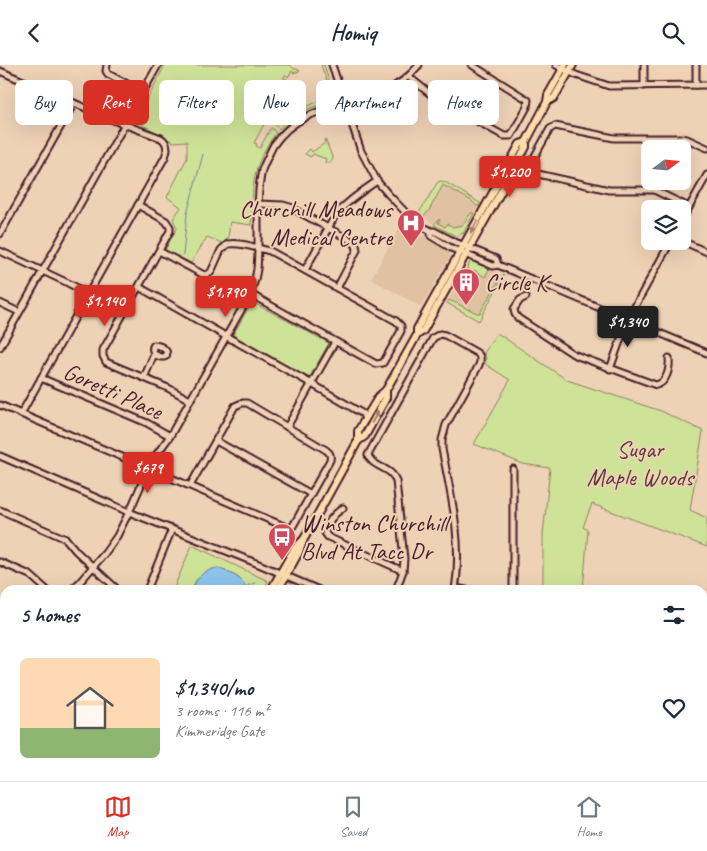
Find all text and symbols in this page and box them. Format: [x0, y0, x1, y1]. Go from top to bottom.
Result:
icon: back [20, 19, 48, 47]
text: Homiq [331, 19, 376, 47]
icon: search [659, 19, 687, 47]
chip: Buy [15, 80, 73, 125]
chip: Rent [83, 80, 149, 125]
chip: Filters [159, 80, 234, 125]
chip: New [244, 80, 306, 125]
chip: Apartment [316, 80, 418, 125]
chip: House [428, 80, 499, 125]
north arrow [641, 140, 691, 190]
map controls [641, 140, 691, 250]
pin: $1,200 [469, 155, 551, 198]
text: $1,200 [490, 162, 530, 182]
place label: Churchill Meadows Medical Centre [239, 194, 394, 252]
button: layers [641, 200, 691, 250]
hospital icon: Churchill Meadows Medical Centre [396, 208, 426, 247]
one-way arrow [470, 219, 478, 234]
building icon: Circle K [451, 267, 481, 306]
place label: Circle K [485, 267, 553, 297]
pin: $1,790 [185, 275, 267, 318]
text: $1,790 [207, 282, 245, 302]
pin: $1,140 [64, 285, 146, 327]
text: $1,140 [85, 291, 125, 311]
pin: $1,340 [587, 305, 669, 348]
text: $1,340 [608, 312, 648, 332]
street label: Goretti Place [59, 356, 169, 427]
one-way arrow [371, 410, 379, 425]
park label: Sugar Maple Woods [587, 434, 696, 492]
pin: $679 [118, 451, 178, 494]
text: $679 [134, 458, 162, 478]
place label: Winston Churchill Blvd At Tacc Dr [301, 508, 451, 566]
bus stop icon: Winston Churchill Blvd At Tacc Dr [267, 522, 297, 561]
icon: filters [660, 601, 688, 629]
text: 5 homes [20, 602, 79, 628]
text: $1,340/mo [175, 675, 253, 701]
icon: home [60, 678, 120, 738]
icon: heart [660, 694, 688, 722]
text: 3 rooms · 116 m² [175, 701, 269, 721]
text: Kimmeridge Gate [175, 721, 265, 741]
tab: Map [104, 793, 132, 840]
tab: Saved [339, 793, 367, 840]
tab: Home [575, 793, 603, 840]

